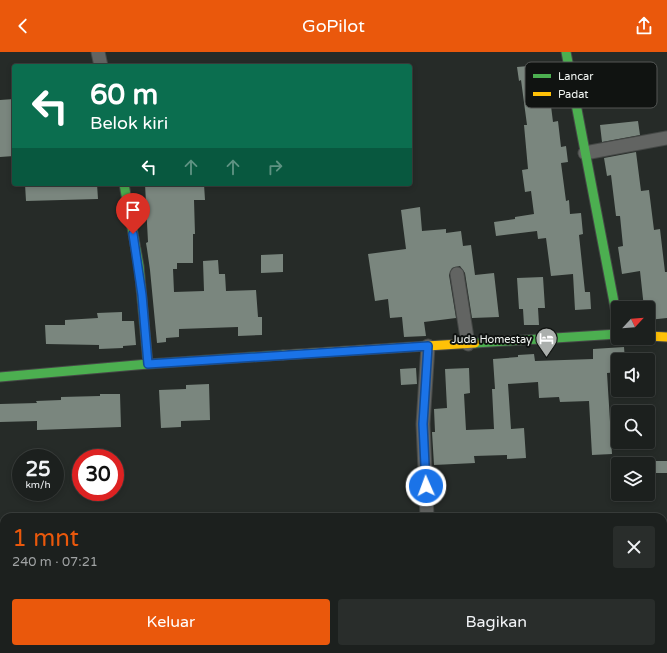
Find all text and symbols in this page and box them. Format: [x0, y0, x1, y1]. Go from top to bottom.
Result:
icon: back [12, 15, 34, 37]
text: GoPilot [302, 15, 365, 37]
icon: share [633, 15, 655, 37]
legend [525, 62, 657, 108]
text: Lancar [558, 70, 594, 83]
text: 60 m [90, 78, 158, 112]
icon: left [24, 80, 76, 132]
text: Padat [558, 88, 588, 101]
text: Belok kiri [90, 112, 168, 134]
icon: left [138, 156, 160, 178]
icon: ahead [180, 156, 202, 178]
icon: ahead [222, 156, 244, 178]
icon: right [264, 156, 286, 178]
pin [116, 193, 150, 234]
icon: arrive [122, 199, 144, 221]
north arrow [611, 301, 655, 345]
map controls [611, 301, 655, 501]
hotel icon: Juda Homestay [534, 326, 560, 359]
place label: Juda Homestay [452, 333, 532, 346]
button: sound [611, 353, 655, 397]
button: search [611, 405, 655, 449]
speed limit sign: 30 [72, 449, 124, 501]
button: layers [611, 457, 655, 501]
text: 25 [25, 458, 51, 482]
position arrow [405, 465, 447, 507]
text: km/h [25, 479, 51, 491]
text: 1 mnt [12, 524, 79, 553]
button: close [613, 526, 655, 568]
text: 240 m · 07:21 [12, 554, 98, 570]
button: Keluar [12, 599, 330, 645]
button: Bagikan [338, 599, 655, 645]

